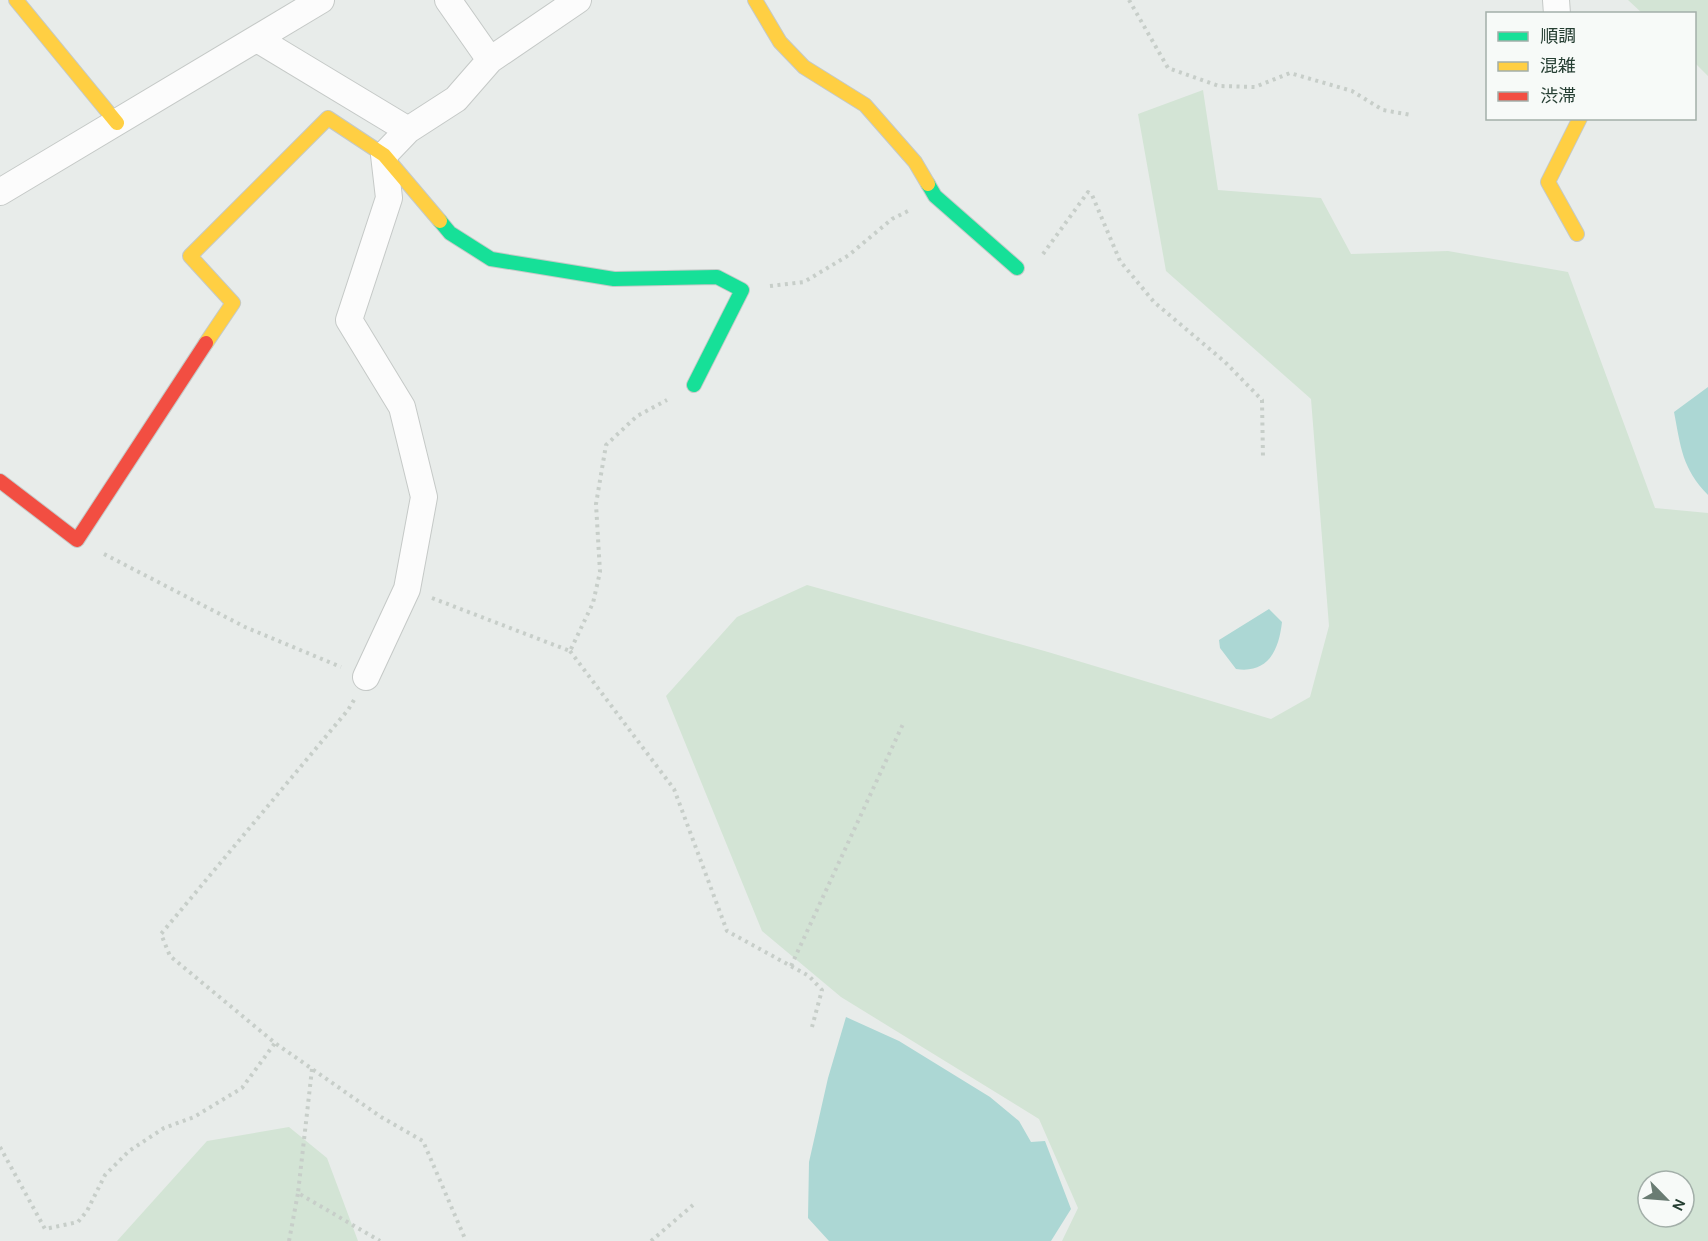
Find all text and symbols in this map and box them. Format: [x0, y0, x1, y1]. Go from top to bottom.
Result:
legend [1486, 12, 1696, 120]
text: 順調 [1540, 25, 1576, 47]
text: 混雑 [1540, 55, 1576, 77]
text: 渋滞 [1540, 85, 1576, 107]
north arrow [1636, 1169, 1696, 1229]
text: N [1668, 1196, 1690, 1214]

